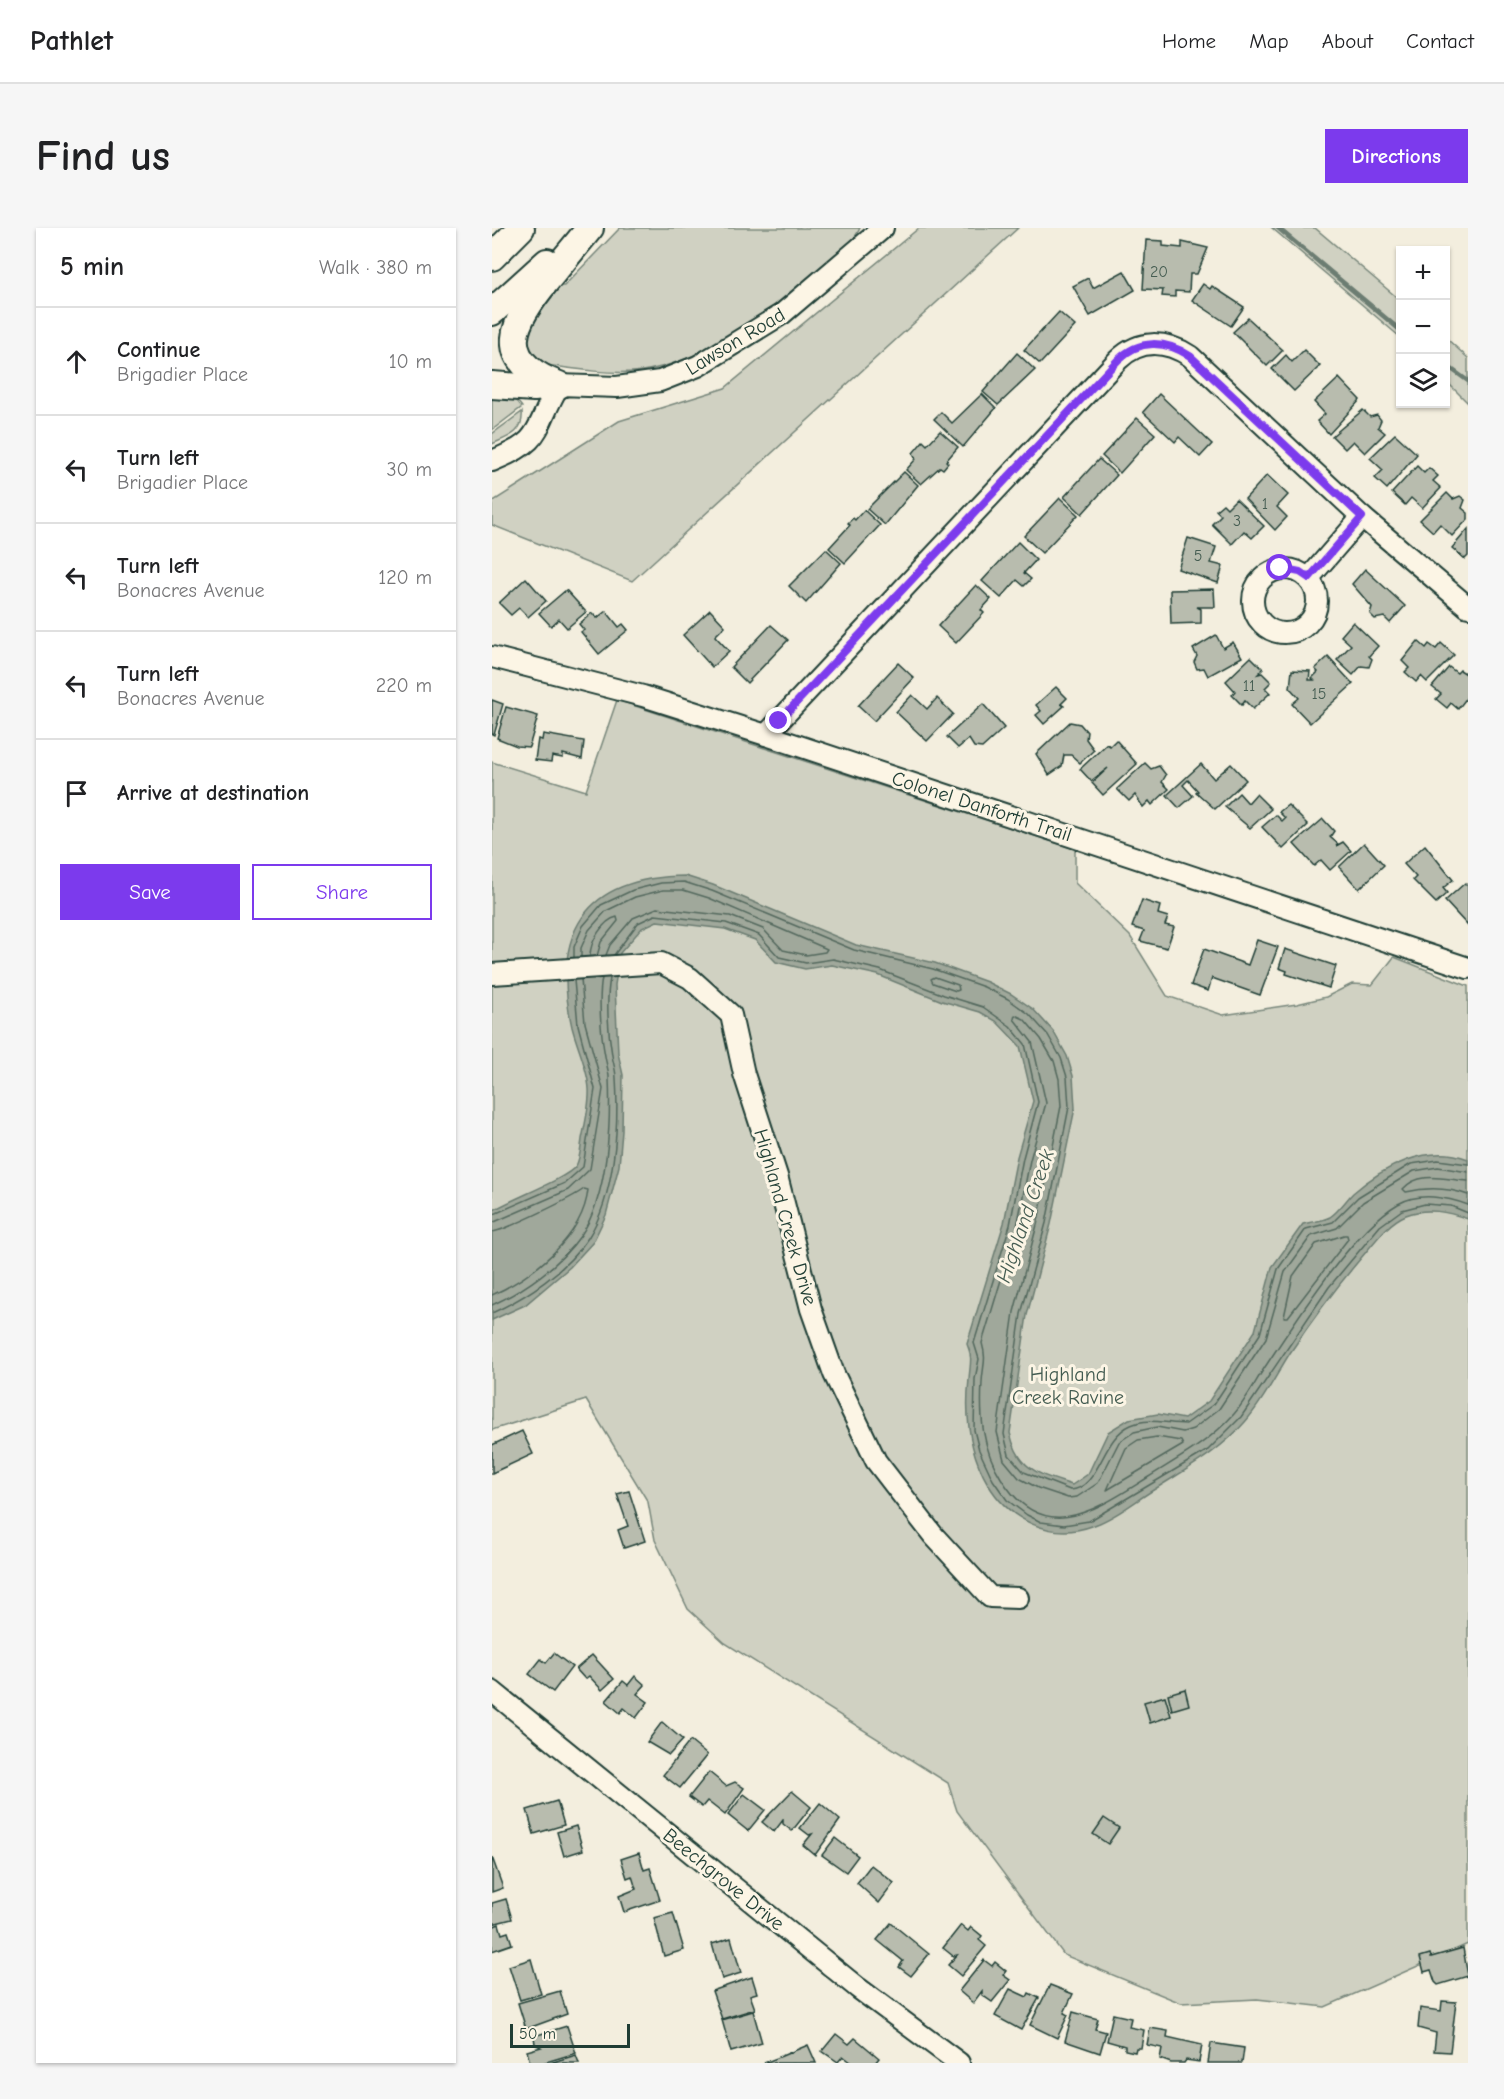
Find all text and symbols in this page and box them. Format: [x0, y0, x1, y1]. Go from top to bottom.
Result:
text: Pathlet [30, 25, 113, 57]
text: Home [1162, 29, 1216, 53]
text: Map [1249, 29, 1289, 53]
text: About [1322, 29, 1373, 53]
text: Contact [1406, 29, 1474, 53]
button: Directions [1325, 129, 1468, 183]
text: Find us [36, 132, 170, 181]
map controls [1396, 246, 1450, 408]
button: + [1396, 246, 1450, 300]
text: 5 min [60, 252, 124, 282]
text: Walk · 380 m [319, 256, 432, 279]
house number: 20 [1150, 263, 1168, 281]
button: − [1396, 300, 1450, 354]
street label: Lawson Road [681, 303, 789, 380]
text: Continue [117, 337, 200, 363]
icon: ahead [60, 345, 93, 378]
text: 10 m [389, 350, 432, 373]
button: layers [1396, 354, 1450, 408]
text: Brigadier Place [117, 363, 248, 386]
text: Turn left [117, 445, 199, 471]
icon: left [60, 453, 93, 486]
text: 30 m [386, 458, 432, 481]
text: Brigadier Place [117, 471, 248, 494]
house number: 1 [1262, 495, 1268, 513]
house number: 3 [1233, 512, 1241, 530]
house number: 5 [1194, 547, 1202, 565]
text: Turn left [117, 553, 199, 579]
route start [1266, 554, 1292, 580]
icon: left [60, 561, 93, 594]
text: 120 m [378, 566, 432, 589]
text: Bonacres Avenue [117, 579, 264, 602]
text: Turn left [117, 661, 199, 687]
icon: left [60, 669, 93, 702]
text: 220 m [376, 674, 432, 697]
house number: 11 [1243, 677, 1255, 695]
house number: 15 [1311, 685, 1327, 703]
text: Bonacres Avenue [117, 687, 264, 710]
route end [765, 707, 791, 733]
street label: Colonel Danforth Trail [889, 766, 1075, 846]
icon: arrive [60, 777, 93, 810]
text: Arrive at destination [117, 780, 309, 806]
button: Save [60, 864, 240, 920]
button: Share [252, 864, 432, 920]
street label: Highland Creek Drive [749, 1126, 822, 1308]
water label: Highland Creek [991, 1145, 1059, 1286]
park label: Highland Creek Ravine [1012, 1363, 1124, 1409]
street label: Beechgrove Drive [659, 1824, 789, 1935]
scale bar [510, 2021, 630, 2048]
text: 50 m [519, 2025, 556, 2043]

